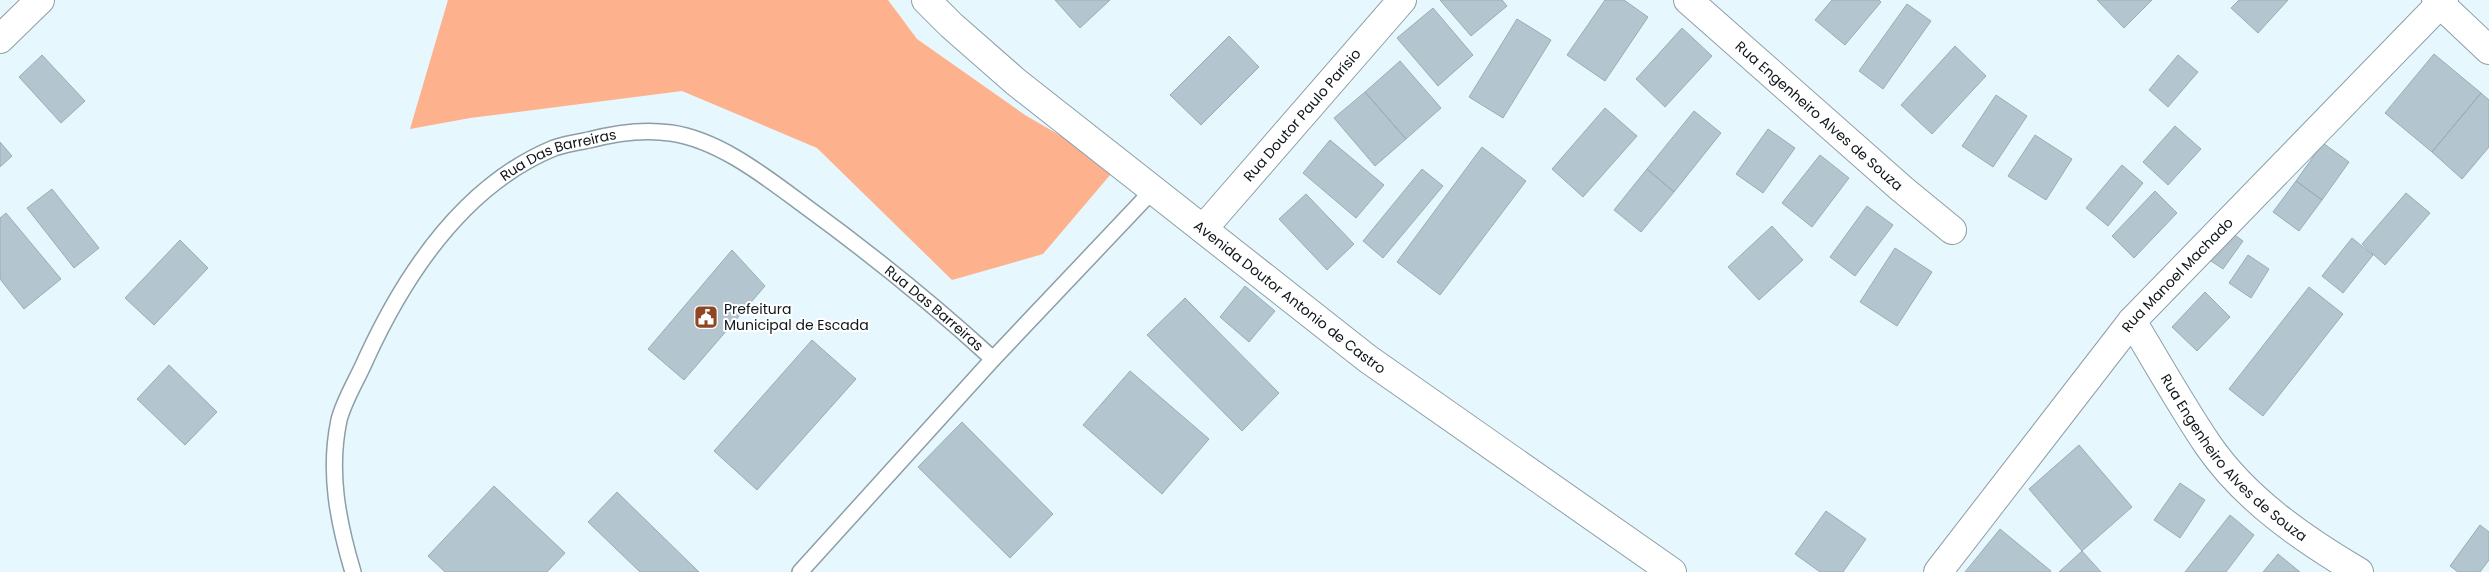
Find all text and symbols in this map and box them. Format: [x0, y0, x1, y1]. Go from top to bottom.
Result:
street label: Rua Engenheiro Alves de Souza [1731, 36, 1907, 195]
street label: Rua Doutor Paulo Parísio [1239, 44, 1365, 186]
street label: Rua Das Barreiras [496, 124, 618, 186]
street label: Rua Manoel Machado [2117, 213, 2238, 336]
street label: Avenida Doutor Antonio de Castro [1190, 216, 1390, 378]
street label: Rua Das Barreiras [881, 260, 988, 356]
place label: Prefeitura Municipal de Escada [724, 299, 869, 335]
public building icon: Prefeitura Municipal de Escada [693, 304, 719, 330]
street label: Rua Engenheiro Alves de Souza [2156, 370, 2311, 546]

